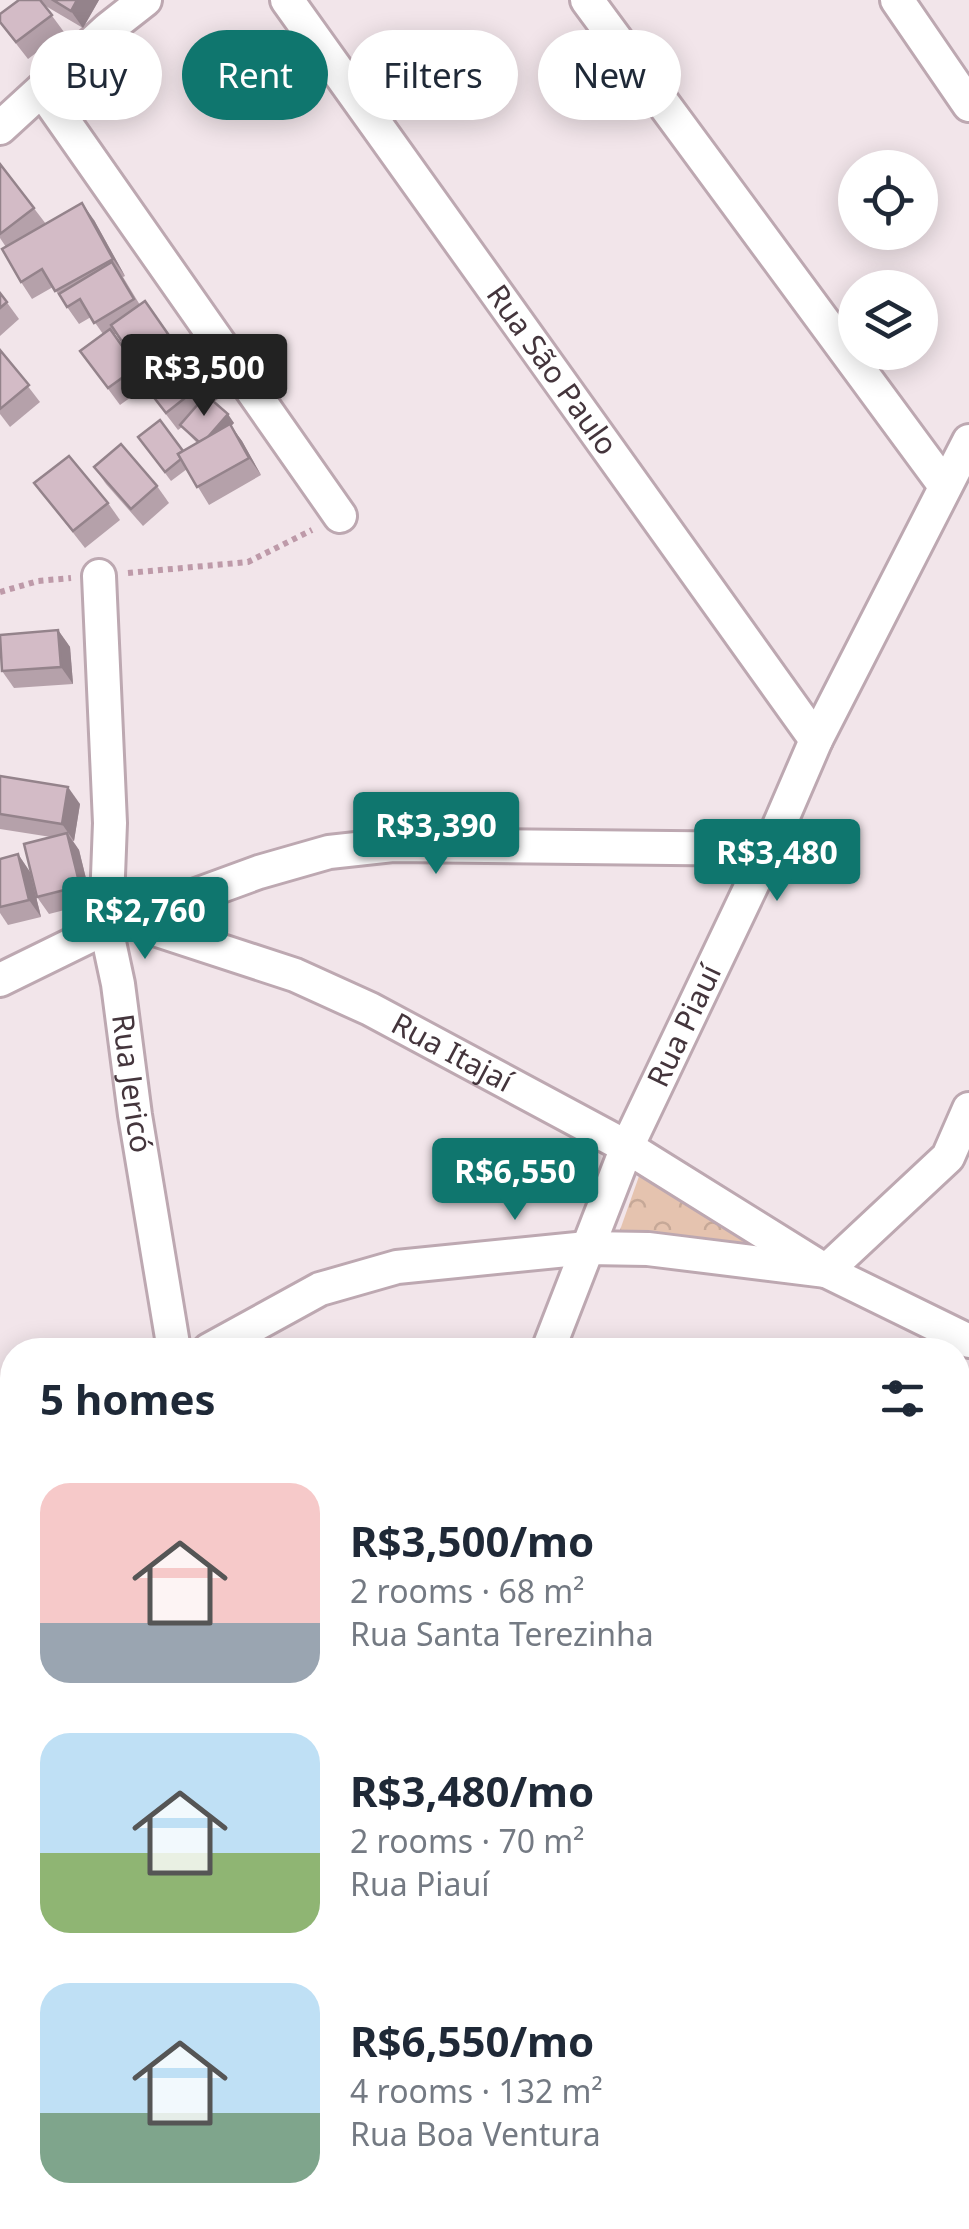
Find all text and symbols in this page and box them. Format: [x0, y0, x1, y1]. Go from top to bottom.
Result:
chip: Buy [30, 30, 162, 120]
chip: Rent [182, 30, 328, 120]
chip: Filters [348, 30, 518, 120]
chip: New [538, 30, 681, 120]
map controls [838, 150, 938, 370]
button: locate [838, 150, 938, 250]
button: layers [838, 270, 938, 370]
street label: Rua São Paulo [478, 276, 628, 463]
pin: R$3,500 [112, 334, 296, 419]
text: R$3,500 [143, 345, 265, 388]
pin: R$3,390 [344, 792, 528, 877]
text: R$3,390 [375, 803, 497, 846]
pin: R$3,480 [685, 819, 869, 904]
text: R$3,480 [716, 830, 838, 873]
pin: R$2,760 [53, 877, 237, 962]
text: R$2,760 [84, 888, 206, 931]
street label: Rua Piauí [637, 956, 731, 1093]
street label: Rua Itajaí [385, 1002, 522, 1102]
street label: Rua Jericó [103, 1011, 163, 1156]
pin: R$6,550 [423, 1138, 607, 1223]
text: R$6,550 [454, 1149, 576, 1192]
text: 5 homes [40, 1370, 216, 1427]
icon: filters [875, 1371, 930, 1426]
text: R$3,500/mo [350, 1512, 594, 1569]
icon: home [120, 1523, 240, 1643]
text: 2 rooms · 68 m² [350, 1569, 584, 1612]
text: Rua Santa Terezinha [350, 1612, 654, 1655]
text: R$3,480/mo [350, 1762, 594, 1819]
icon: home [120, 1773, 240, 1893]
text: 2 rooms · 70 m² [350, 1819, 584, 1862]
text: Rua Piauí [350, 1862, 490, 1905]
text: R$6,550/mo [350, 2012, 594, 2069]
icon: home [120, 2023, 240, 2143]
text: 4 rooms · 132 m² [350, 2069, 603, 2112]
text: Rua Boa Ventura [350, 2112, 601, 2155]

